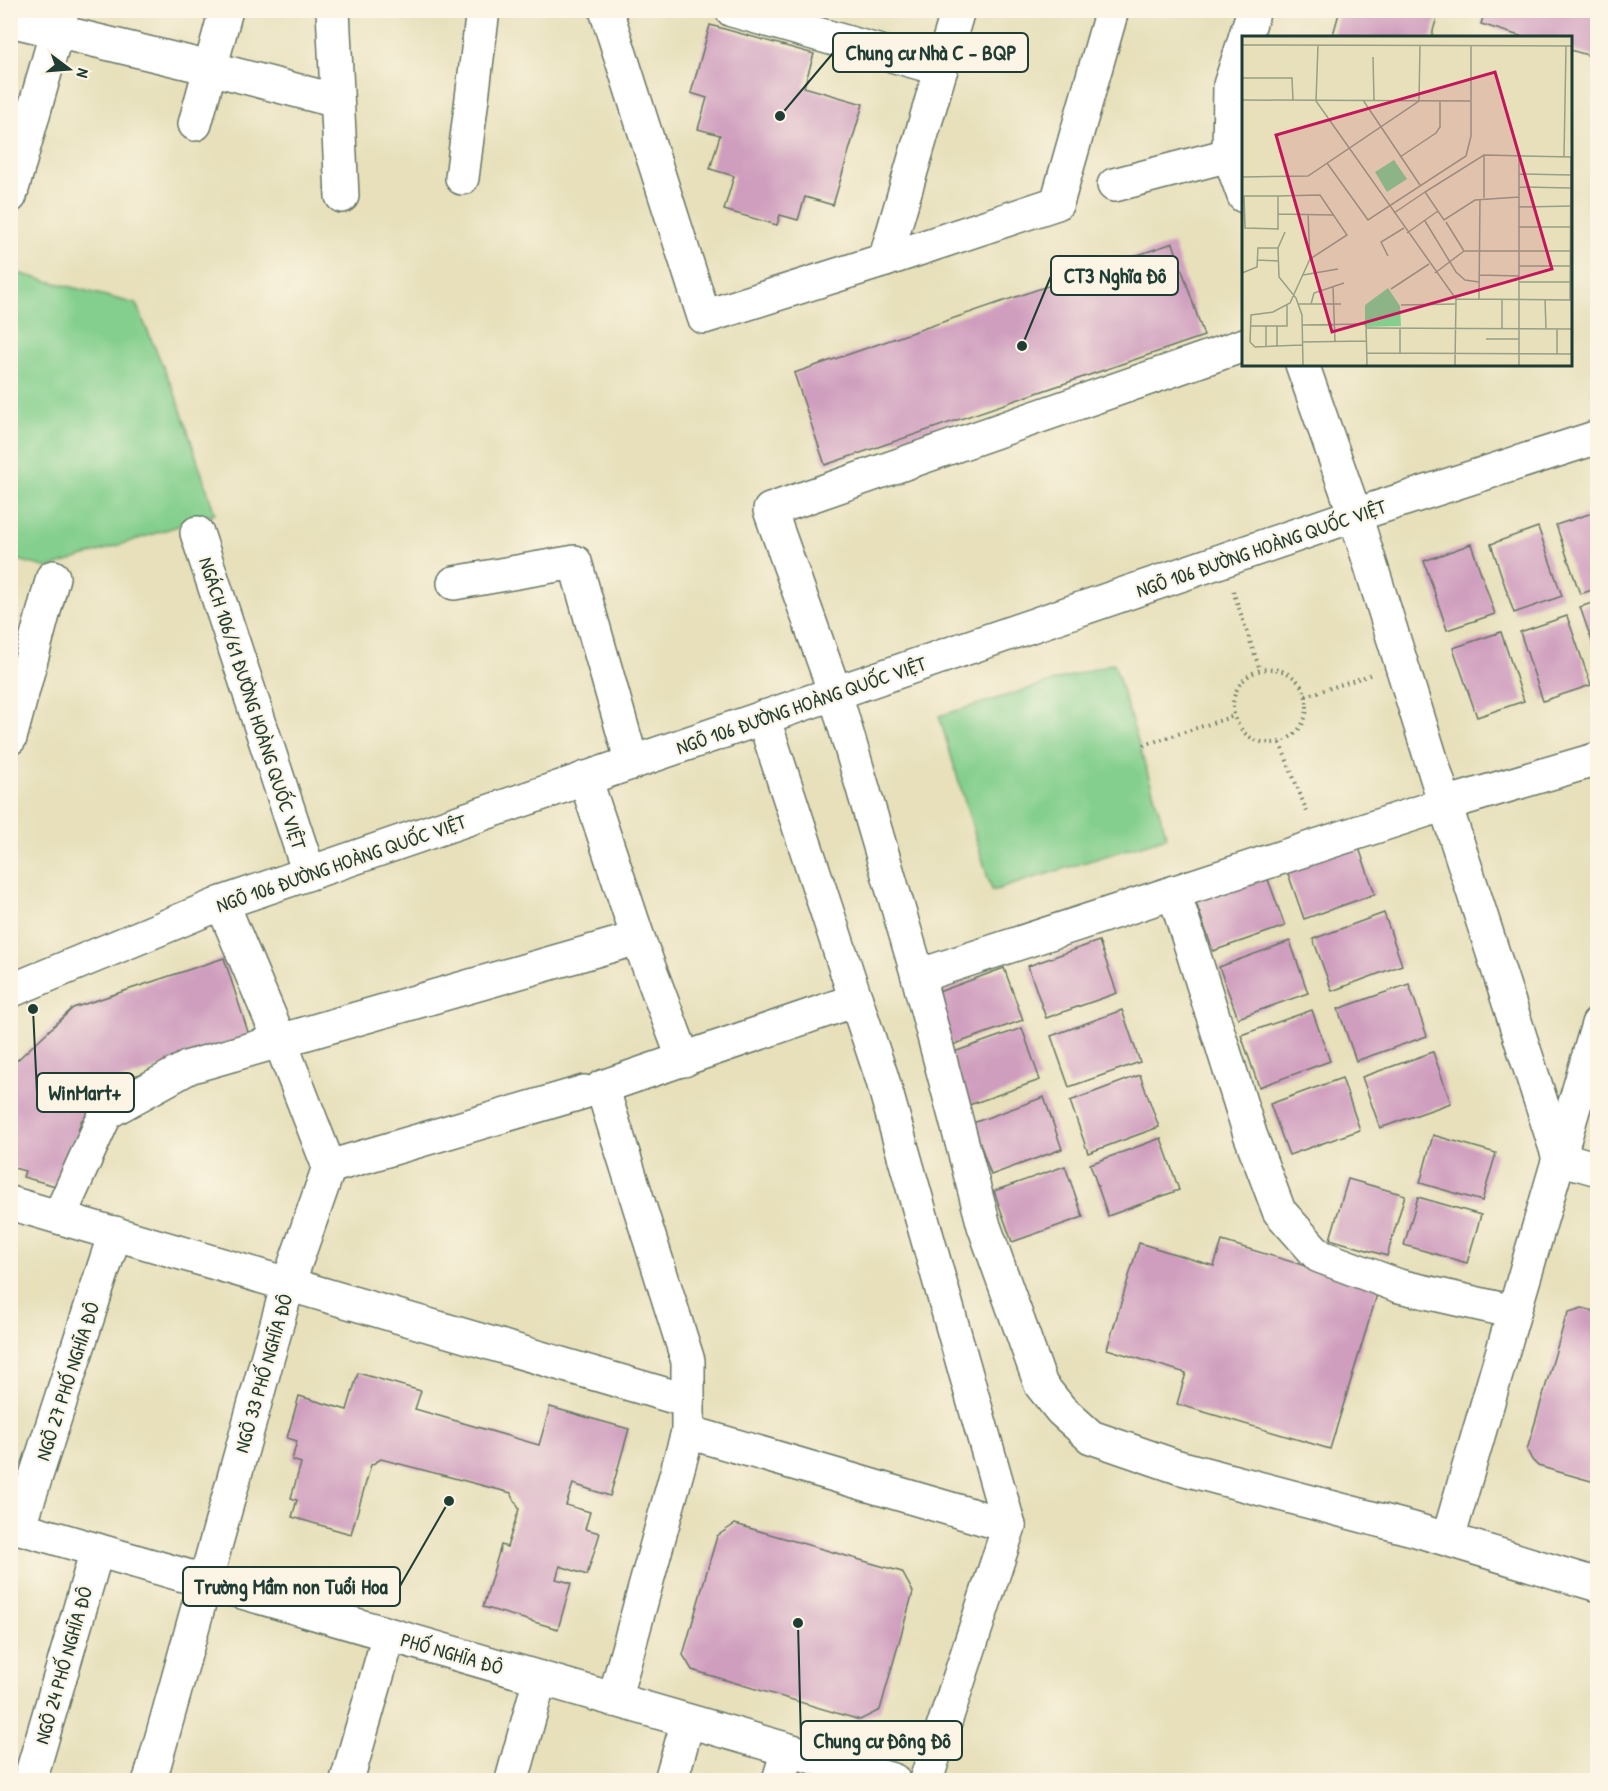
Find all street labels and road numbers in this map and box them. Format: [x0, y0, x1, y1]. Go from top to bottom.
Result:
street label: NGÕ 106 ĐƯỜNG HOÀNG QUỐC VIỆT [1132, 492, 1390, 604]
street label: NGÁCH 106/61 ĐƯỜNG HOÀNG QUỐC VIỆT [193, 554, 313, 853]
street label: NGÕ 106 ĐƯỜNG HOÀNG QUỐC VIỆT [672, 649, 930, 761]
street label: NGÕ 106 ĐƯỜNG HOÀNG QUỐC VIỆT [212, 807, 470, 919]
street label: NGÕ 33 PHỐ NGHĨA ĐÔ [227, 1290, 299, 1456]
street label: NGÕ 27 PHỐ NGHĨA ĐÔ [29, 1298, 105, 1464]
street label: NGÕ 24 PHỐ NGHĨA ĐÔ [28, 1583, 98, 1747]
street label: PHỐ NGHĨA ĐÔ [398, 1625, 506, 1681]

